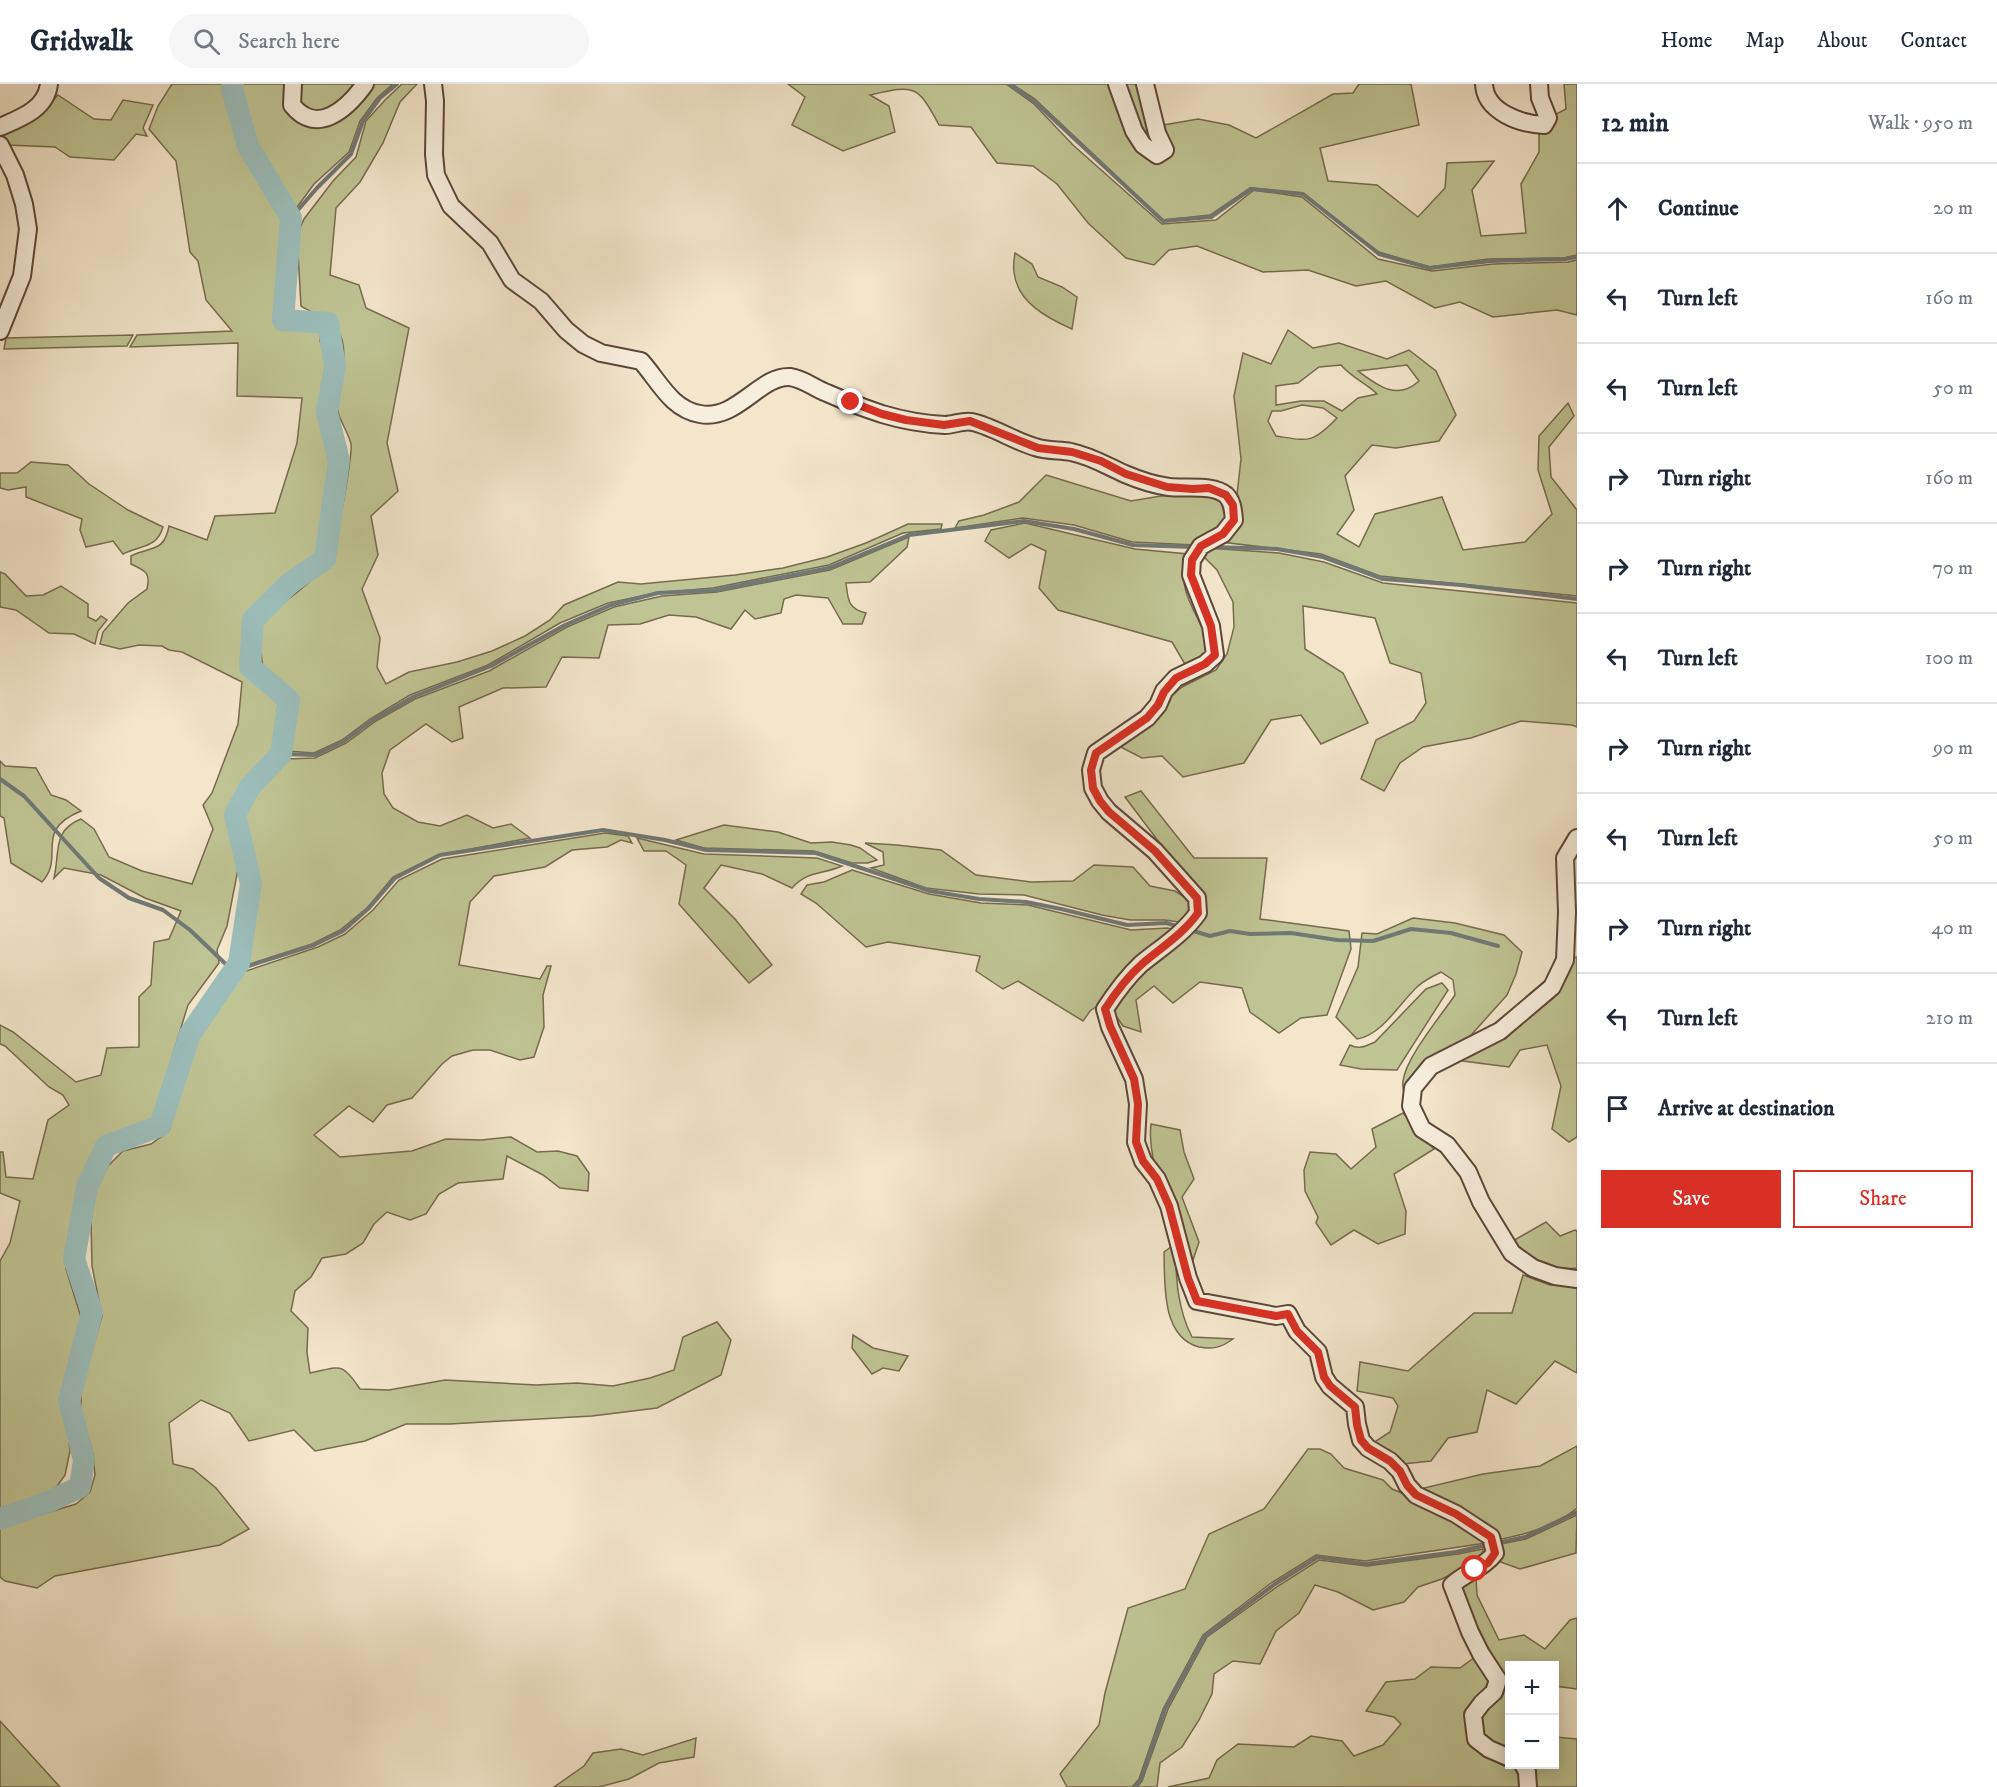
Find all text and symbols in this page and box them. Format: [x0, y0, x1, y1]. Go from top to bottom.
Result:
search box [169, 14, 589, 68]
text: Gridwalk [30, 24, 133, 59]
icon: search [190, 25, 223, 58]
text: Search here [238, 28, 340, 55]
text: Home [1661, 28, 1713, 54]
text: Map [1746, 28, 1784, 54]
text: About [1817, 28, 1868, 54]
text: Contact [1901, 28, 1967, 54]
text: 12 min [1601, 107, 1669, 140]
text: Walk · 950 m [1868, 111, 1973, 136]
icon: ahead [1601, 192, 1634, 225]
text: Continue [1658, 195, 1739, 222]
text: 20 m [1933, 196, 1973, 221]
icon: left [1601, 282, 1634, 315]
text: Turn left [1658, 285, 1738, 312]
text: 160 m [1925, 286, 1973, 311]
icon: left [1601, 372, 1634, 405]
text: Turn left [1658, 375, 1738, 402]
text: 50 m [1933, 376, 1973, 401]
route end [837, 388, 863, 414]
icon: right [1601, 462, 1634, 495]
text: Turn right [1658, 465, 1751, 492]
text: 160 m [1925, 466, 1973, 491]
icon: right [1601, 552, 1634, 585]
text: Turn right [1658, 555, 1751, 582]
text: 70 m [1932, 556, 1973, 581]
icon: left [1601, 642, 1634, 675]
text: Turn left [1658, 645, 1738, 672]
text: 100 m [1925, 646, 1973, 671]
icon: right [1601, 732, 1634, 765]
text: Turn right [1658, 735, 1751, 762]
text: 90 m [1933, 736, 1973, 761]
icon: left [1601, 822, 1634, 855]
text: Turn left [1658, 825, 1738, 852]
text: 50 m [1933, 826, 1973, 851]
icon: right [1601, 912, 1634, 945]
text: Turn right [1658, 915, 1751, 942]
text: 40 m [1931, 916, 1973, 941]
icon: left [1601, 1002, 1634, 1035]
text: Turn left [1658, 1005, 1738, 1032]
text: 210 m [1926, 1006, 1973, 1031]
icon: arrive [1601, 1092, 1634, 1125]
text: Arrive at destination [1658, 1095, 1835, 1122]
button: Save [1601, 1170, 1781, 1228]
button: Share [1793, 1170, 1973, 1228]
route start [1461, 1555, 1487, 1581]
map controls [1505, 1661, 1559, 1769]
button: + [1505, 1661, 1559, 1715]
button: − [1505, 1715, 1559, 1769]

